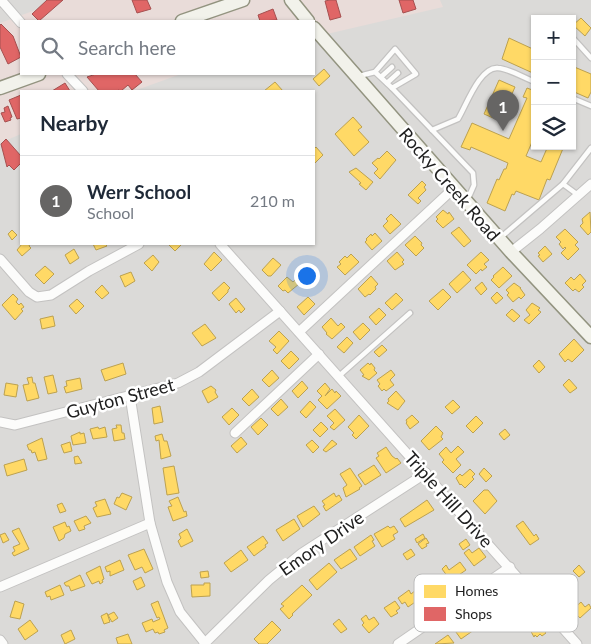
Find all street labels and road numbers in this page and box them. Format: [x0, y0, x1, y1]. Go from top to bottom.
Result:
street label: Rocky Creek Road [395, 123, 505, 245]
street label: Guyton Street [64, 373, 177, 423]
street label: Triple Hill Drive [400, 446, 498, 552]
street label: Emory Drive [275, 506, 367, 580]

